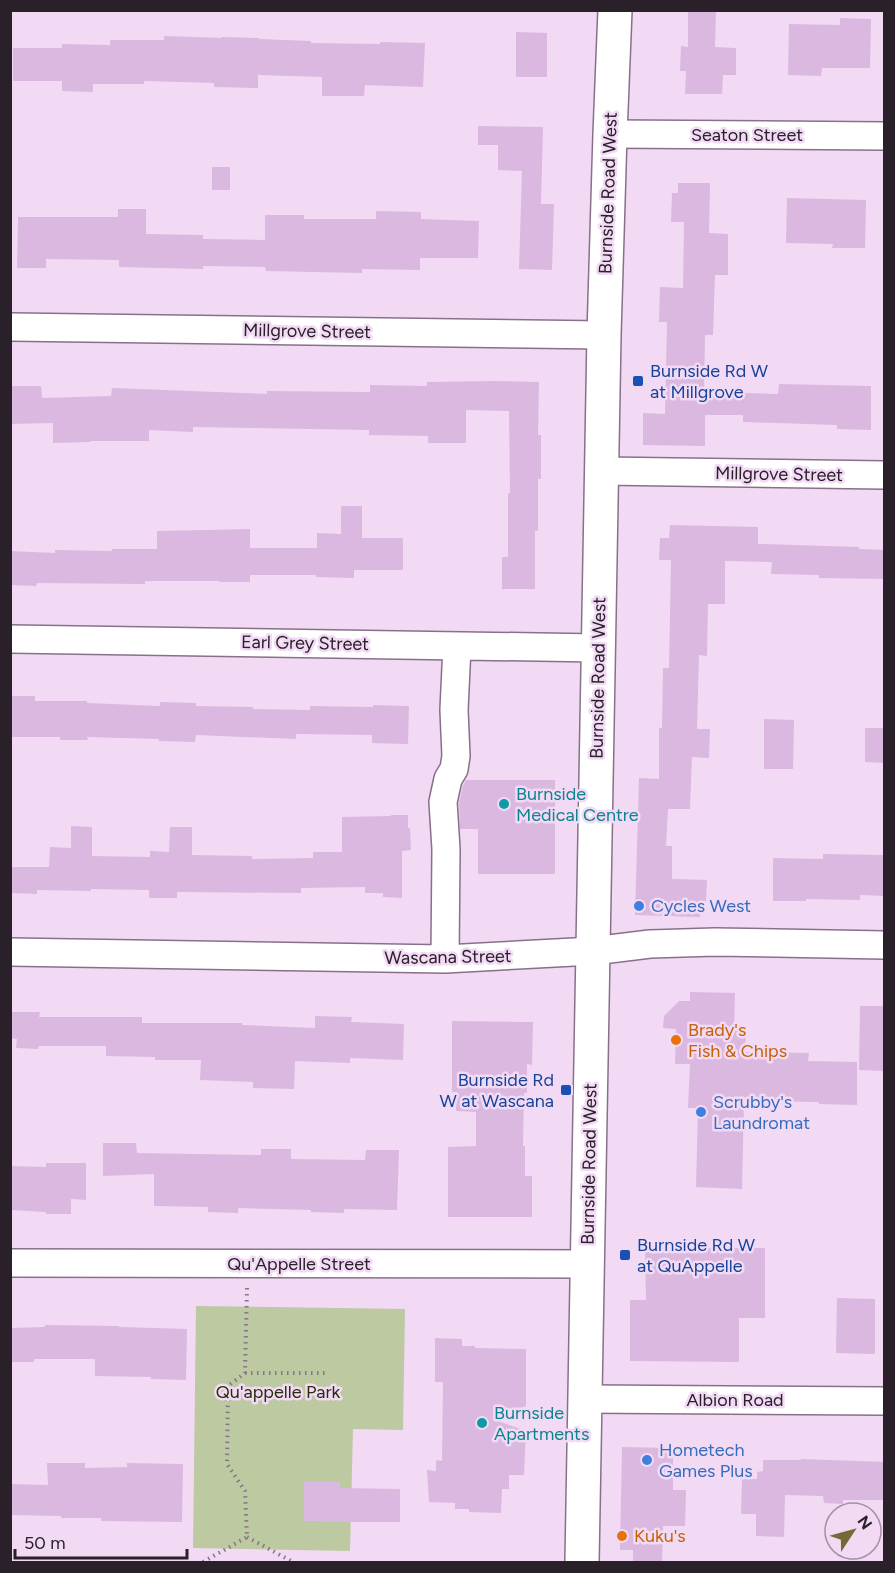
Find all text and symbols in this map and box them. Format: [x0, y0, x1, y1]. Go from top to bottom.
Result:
street label: Burnside Road West [594, 111, 622, 274]
street label: Seaton Street [691, 124, 803, 146]
street label: Millgrove Street [243, 319, 371, 343]
place label: Burnside Rd W at Millgrove [650, 360, 769, 403]
marker: Burnside Rd W at Millgrove [631, 374, 645, 388]
street label: Millgrove Street [715, 462, 843, 486]
street label: Burnside Road West [586, 597, 610, 759]
street label: Earl Grey Street [241, 631, 369, 655]
place label: Burnside Medical Centre [516, 783, 639, 826]
marker: Burnside Medical Centre [497, 797, 511, 811]
place label: Cycles West [651, 895, 751, 917]
marker: Cycles West [632, 899, 646, 913]
street label: Wascana Street [384, 945, 512, 969]
place label: Brady's Fish & Chips [688, 1019, 787, 1062]
marker: Brady's Fish & Chips [669, 1033, 683, 1047]
place label: Burnside Rd W at Wascana [440, 1069, 554, 1112]
marker: Burnside Rd W at Wascana [559, 1083, 573, 1097]
street label: Burnside Road West [577, 1083, 601, 1245]
place label: Scrubby's Laundromat [713, 1091, 810, 1134]
marker: Scrubby's Laundromat [694, 1105, 708, 1119]
place label: Burnside Rd W at QuAppelle [637, 1234, 756, 1277]
marker: Burnside Rd W at QuAppelle [618, 1248, 632, 1262]
street label: Qu'Appelle Street [227, 1253, 371, 1275]
park label: Qu'appelle Park [216, 1381, 340, 1403]
street label: Albion Road [686, 1389, 784, 1411]
place label: Burnside Apartments [494, 1402, 589, 1445]
marker: Burnside Apartments [475, 1416, 489, 1430]
place label: Hometech Games Plus [659, 1439, 753, 1482]
marker: Hometech Games Plus [640, 1453, 654, 1467]
north arrow [823, 1501, 883, 1561]
text: N [853, 1512, 876, 1533]
scale bar [15, 1522, 188, 1560]
place label: Kuku's [634, 1525, 686, 1547]
marker: Kuku's [615, 1529, 629, 1543]
text: 50 m [24, 1532, 66, 1554]

